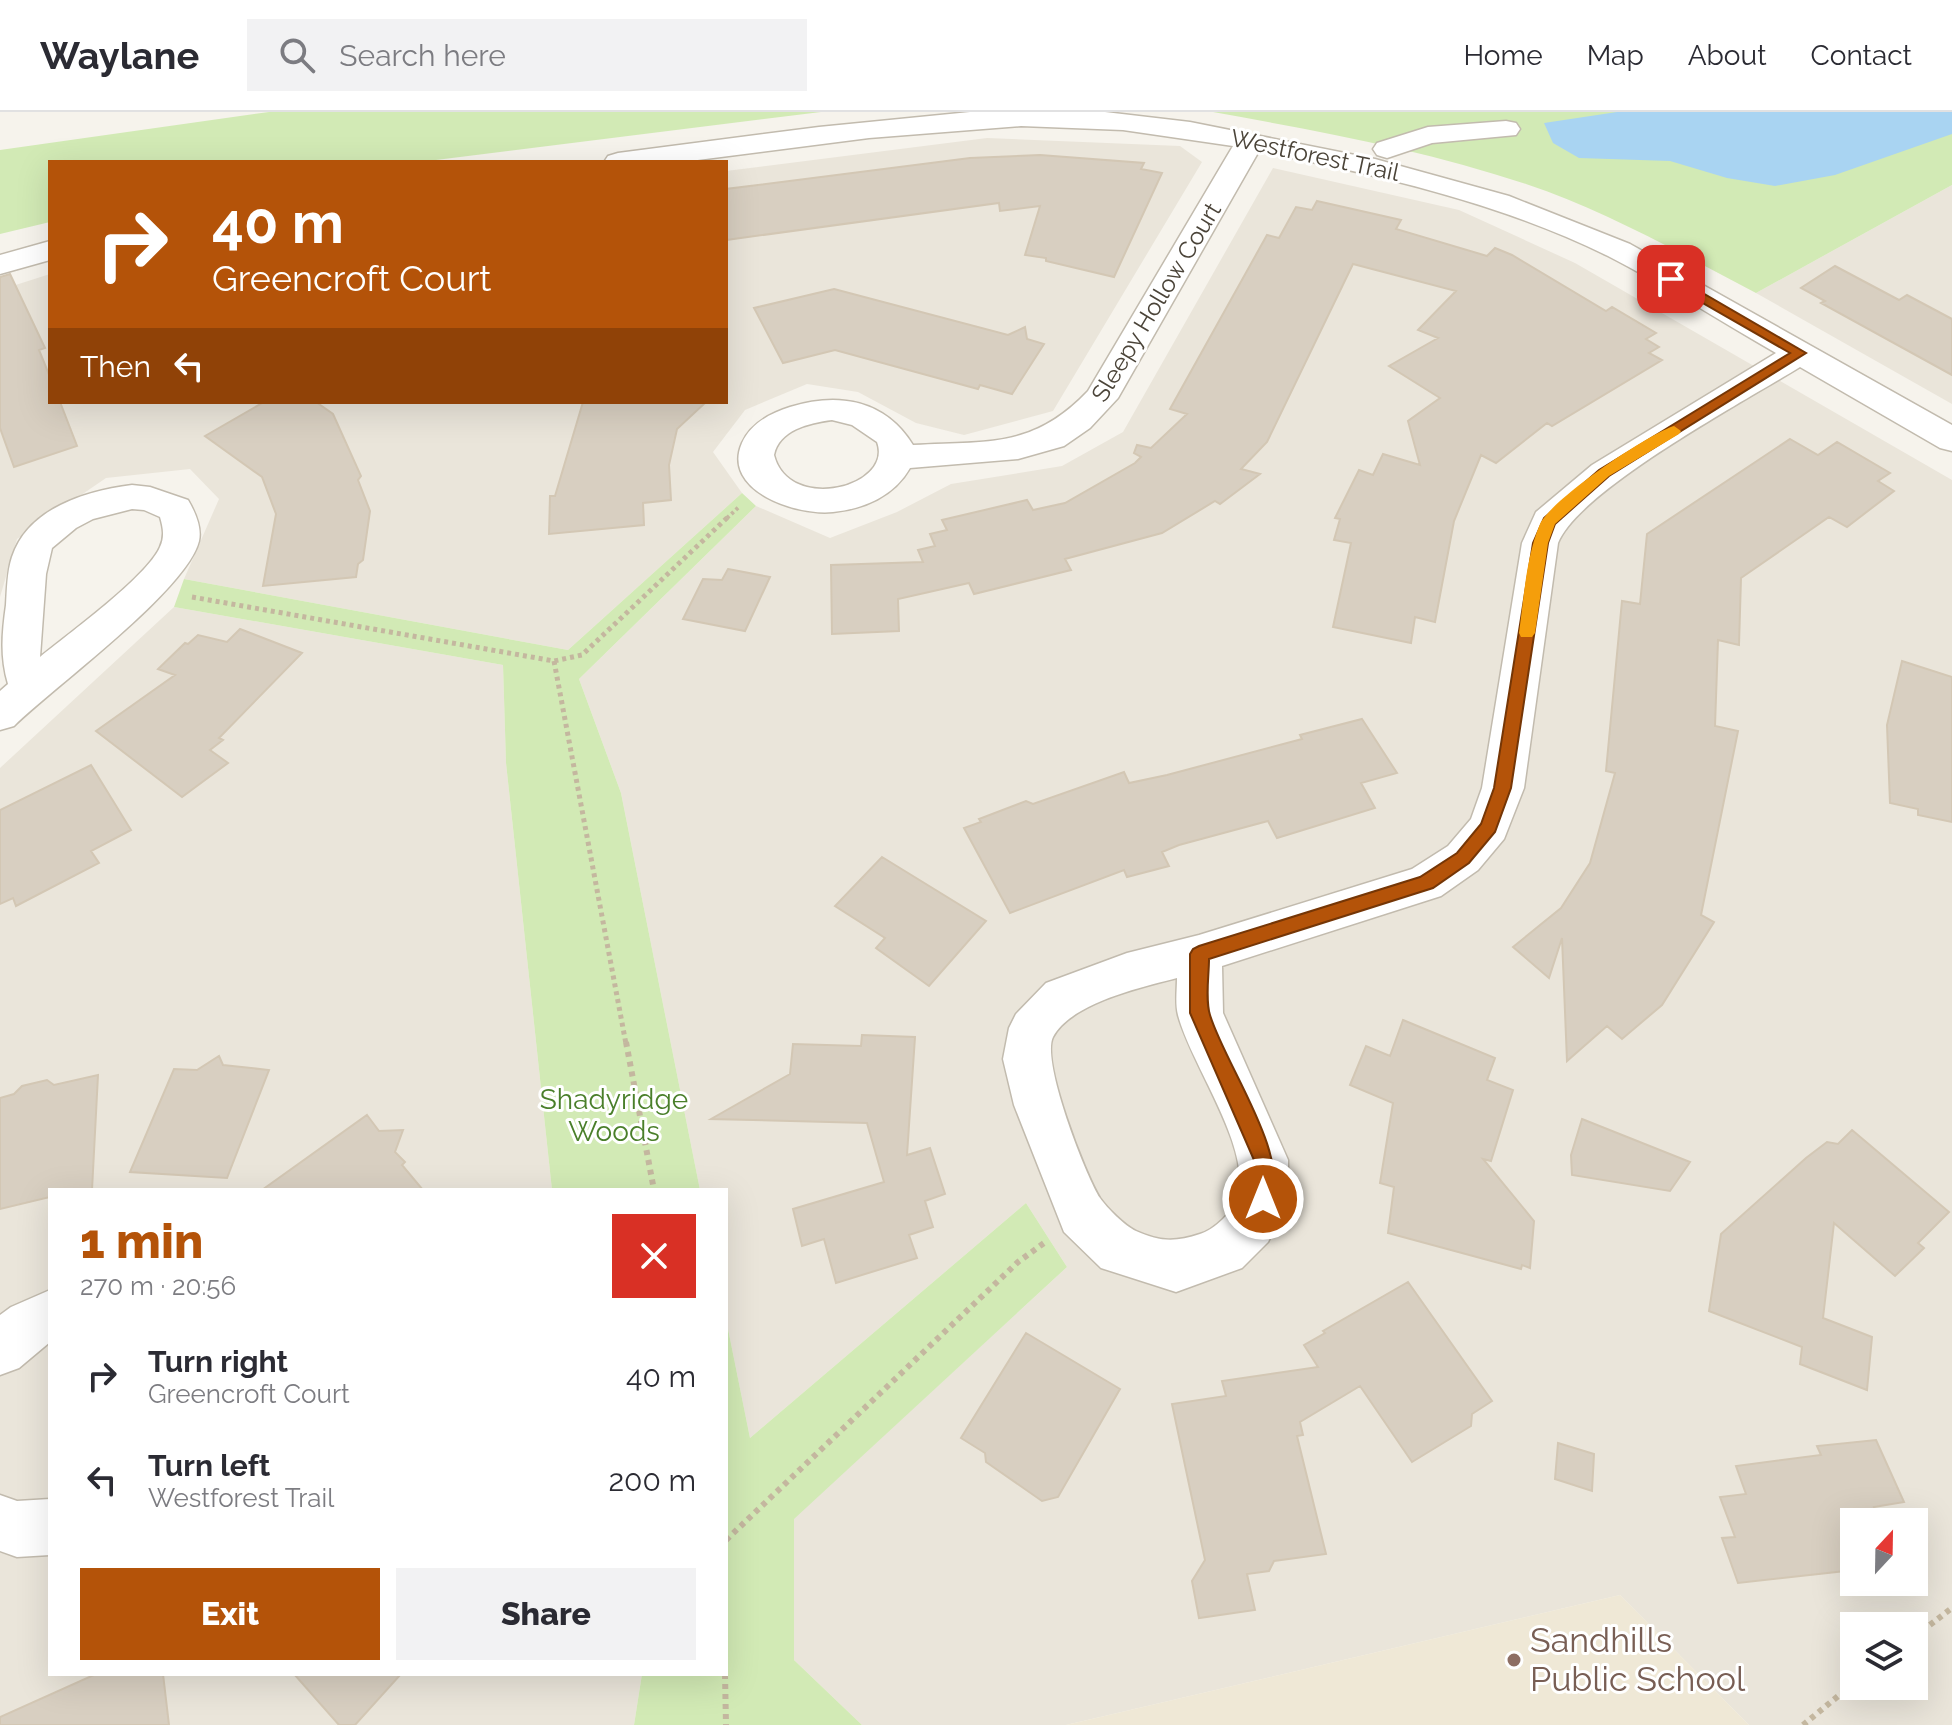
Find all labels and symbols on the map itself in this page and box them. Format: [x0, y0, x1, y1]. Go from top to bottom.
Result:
street label: Westforest Trail [1228, 123, 1403, 187]
street label: Sleepy Hollow Court [1085, 197, 1227, 407]
pin [1637, 245, 1705, 313]
park label: Shadyridge Woods [540, 1083, 688, 1148]
position arrow [1221, 1157, 1305, 1241]
north arrow [1840, 1508, 1928, 1596]
place label: Sandhills Public School [1530, 1620, 1746, 1699]
marker: Sandhills Public School [1505, 1651, 1523, 1669]

